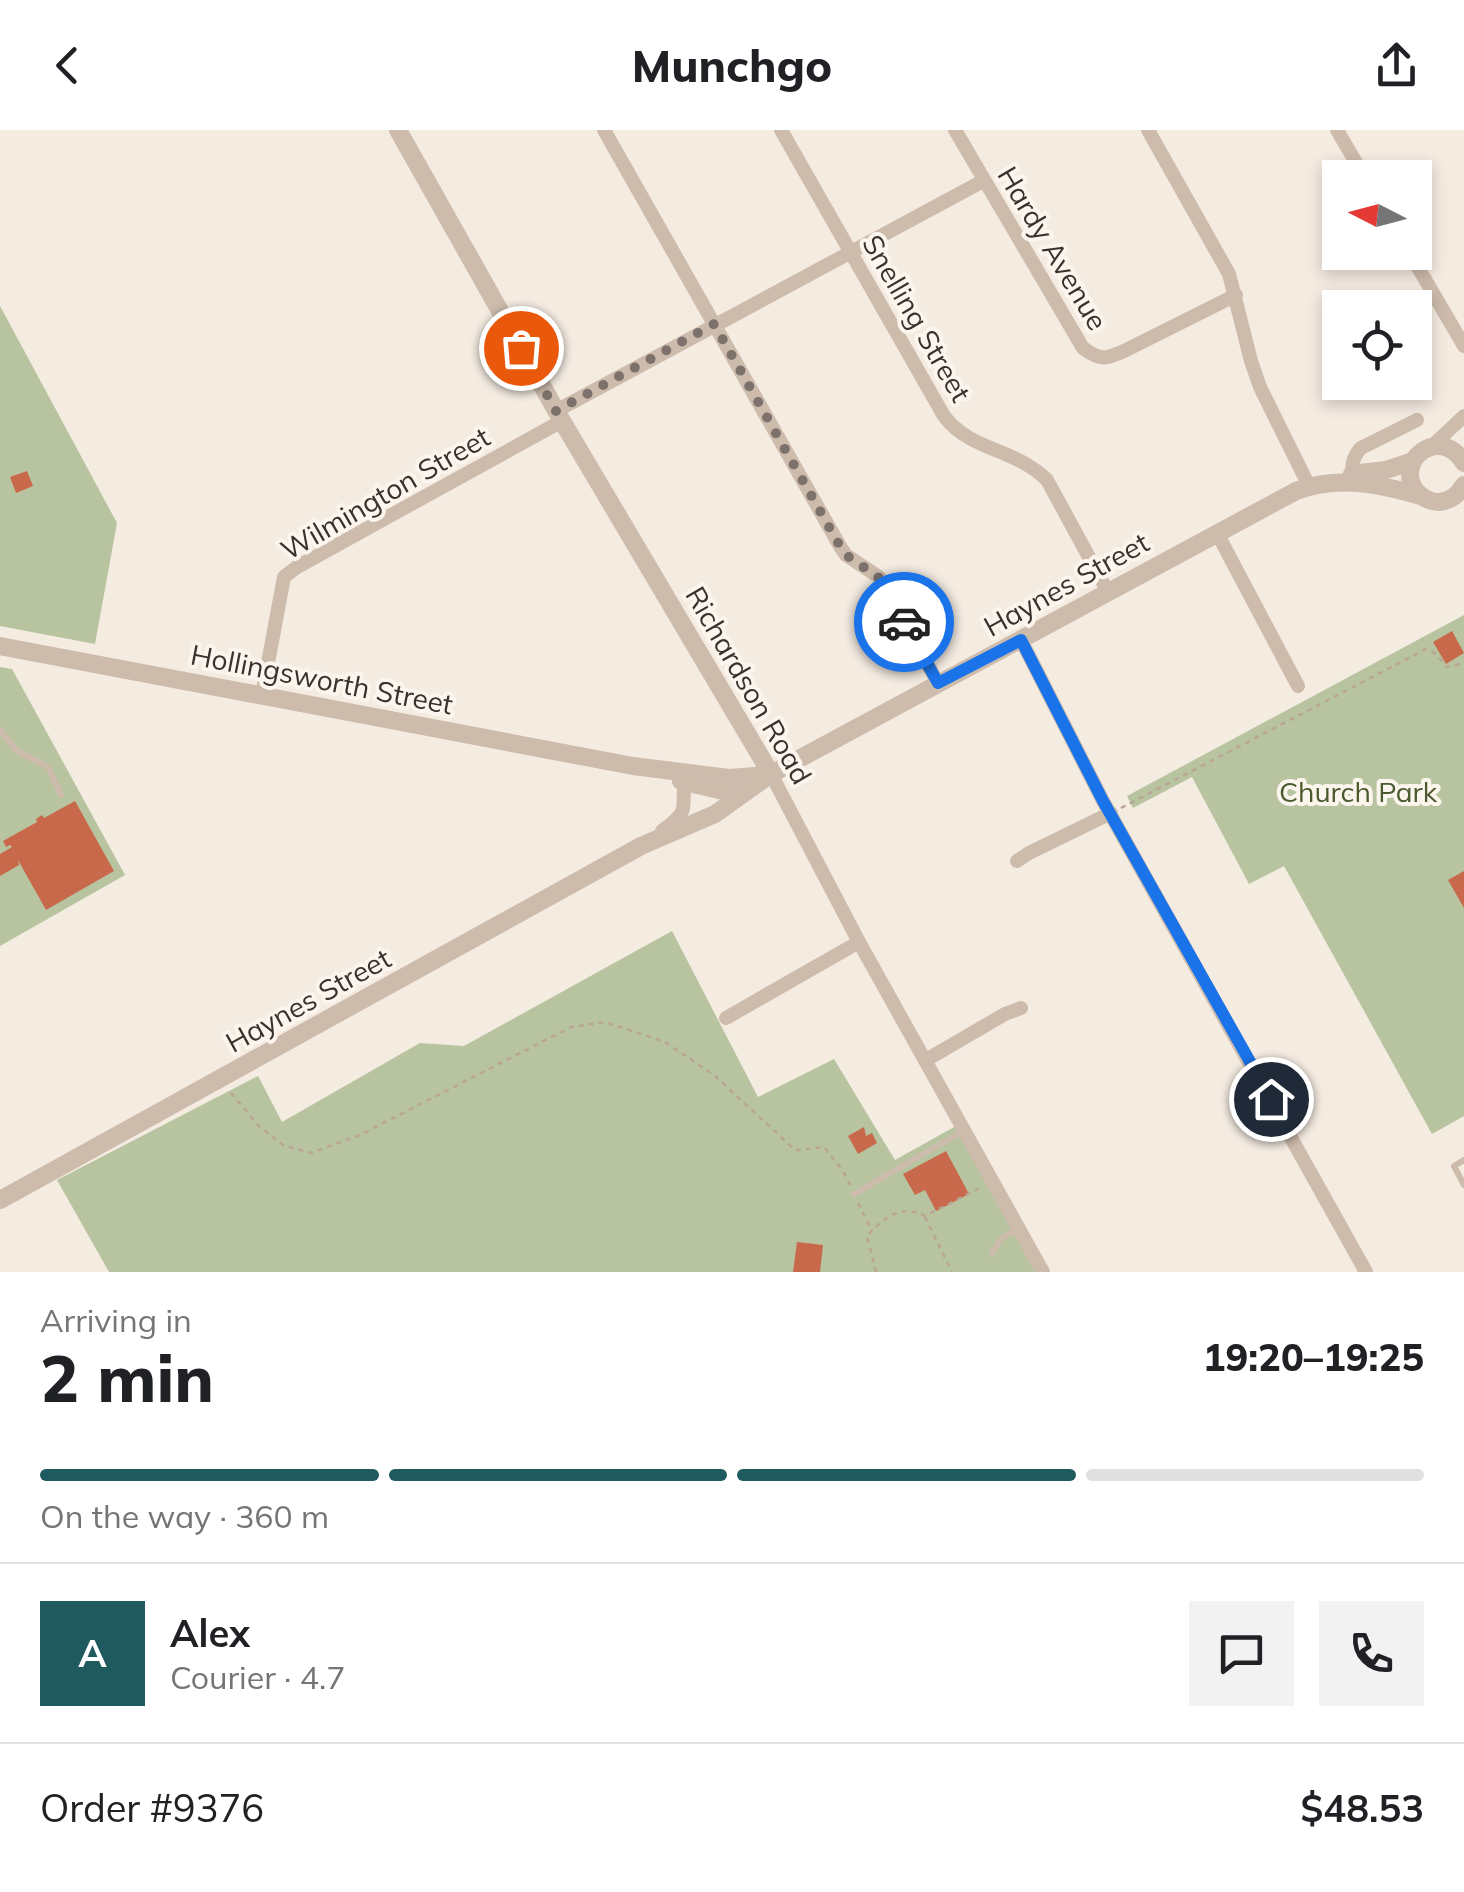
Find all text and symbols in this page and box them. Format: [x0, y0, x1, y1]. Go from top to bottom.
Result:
text: Munchgo [632, 37, 832, 93]
icon: back [40, 38, 95, 93]
icon: share [1369, 38, 1424, 93]
street label: Hardy Avenue [990, 160, 1116, 336]
north arrow [1322, 160, 1432, 270]
map controls [1322, 160, 1432, 400]
street label: Snelling Street [855, 228, 979, 408]
button: locate [1322, 290, 1432, 400]
pin [479, 306, 564, 391]
icon: bag [494, 321, 549, 376]
street label: Wilmington Street [274, 419, 496, 567]
street label: Haynes Street [977, 524, 1155, 644]
courier [854, 572, 954, 672]
street label: Richardson Road [678, 580, 820, 790]
icon: car [877, 595, 932, 650]
street label: Hollingsworth Street [188, 636, 456, 722]
park label: Church Park [1279, 774, 1438, 809]
street label: Haynes Street [219, 940, 397, 1060]
pin [1229, 1057, 1314, 1142]
icon: home [1244, 1072, 1299, 1127]
text: Arriving in [40, 1300, 192, 1340]
text: 19:20–19:25 [1203, 1333, 1424, 1381]
text: 2 min [40, 1337, 214, 1418]
text: On the way · 360 m [40, 1496, 329, 1536]
button: chat [1189, 1601, 1294, 1706]
button: phone [1319, 1601, 1424, 1706]
text: Alex [170, 1609, 250, 1657]
text: A [78, 1629, 107, 1677]
text: Courier · 4.7 [170, 1657, 346, 1697]
text: Order #9376 [40, 1784, 264, 1832]
text: $48.53 [1301, 1784, 1424, 1832]

